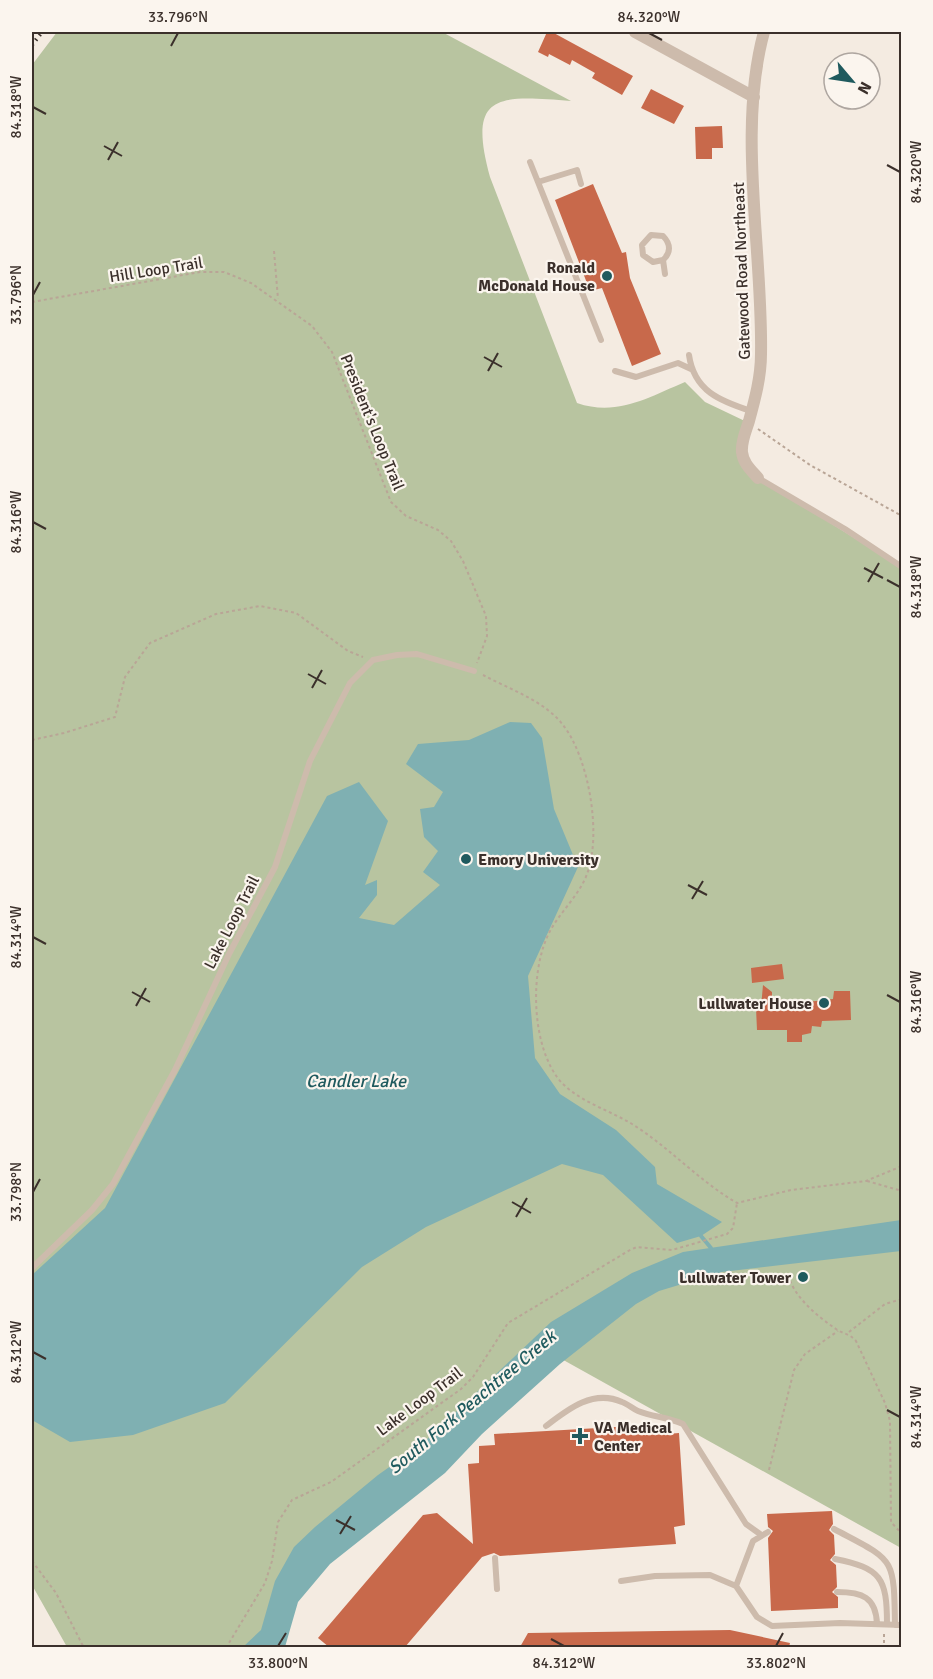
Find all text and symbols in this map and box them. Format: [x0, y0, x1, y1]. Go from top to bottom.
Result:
text: 33.796°N [148, 8, 208, 26]
text: 84.320°W [618, 8, 681, 26]
north arrow [822, 51, 882, 111]
text: 84.318°W [7, 75, 25, 138]
text: N [853, 78, 876, 98]
text: 84.320°W [907, 140, 925, 203]
street label: Gatewood Road Northeast [729, 181, 755, 360]
street label: Hill Loop Trail [108, 253, 205, 287]
place label: Ronald McDonald House [478, 258, 595, 296]
text: 33.796°N [7, 265, 25, 325]
marker: Ronald McDonald House [600, 269, 614, 283]
street label: President's Loop Trail [336, 351, 409, 494]
text: 84.316°W [7, 490, 25, 553]
text: 84.318°W [907, 555, 925, 618]
place label: Emory University [478, 850, 599, 870]
marker: Emory University [459, 852, 473, 866]
street label: Lake Loop Trail [200, 872, 264, 973]
text: 84.314°W [7, 905, 25, 968]
text: 84.316°W [907, 970, 925, 1033]
place label: Lullwater House [698, 994, 812, 1014]
marker: Lullwater House [817, 996, 831, 1010]
water label: Candler Lake [306, 1070, 407, 1092]
text: 33.798°N [7, 1162, 25, 1222]
place label: Lullwater Tower [679, 1268, 792, 1288]
marker: Lullwater Tower [796, 1270, 810, 1284]
text: 84.312°W [7, 1320, 25, 1383]
water label: South Fork Peachtree Creek [384, 1324, 562, 1479]
street label: Lake Loop Trail [373, 1363, 467, 1441]
text: 84.314°W [907, 1385, 925, 1448]
place label: VA Medical Center [594, 1418, 672, 1456]
marker: VA Medical Center [571, 1427, 589, 1445]
text: 33.800°N [248, 1654, 308, 1672]
text: 84.312°W [533, 1654, 596, 1672]
text: 33.802°N [746, 1654, 806, 1672]

